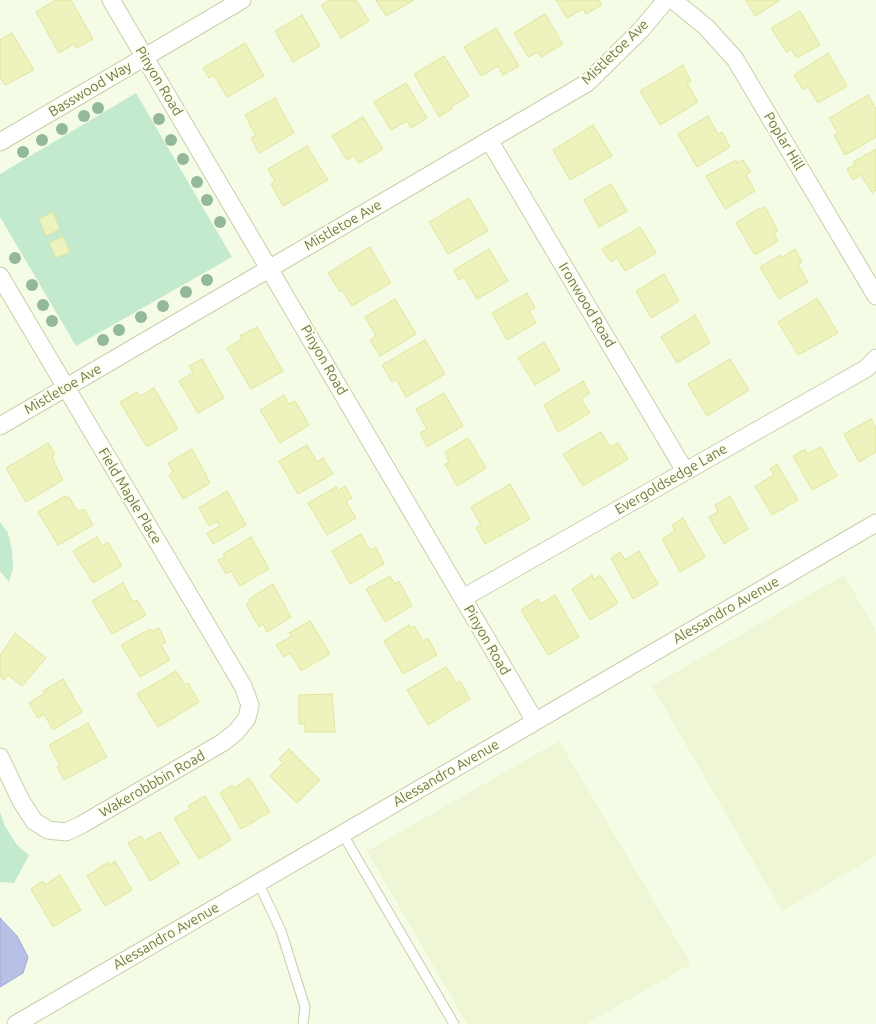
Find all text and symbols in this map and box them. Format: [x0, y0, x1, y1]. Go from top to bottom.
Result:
street label: Mistletoe Ave [578, 16, 652, 88]
street label: Pinyon Road [132, 43, 186, 119]
street label: Basswood Way [46, 58, 134, 120]
street label: Poplar Hill [760, 109, 808, 173]
street label: Mistletoe Ave [301, 196, 385, 254]
street label: Ironwood Road [555, 260, 619, 350]
street label: Pinyon Road [297, 322, 351, 398]
street label: Mistletoe Ave [21, 360, 105, 418]
street label: Evergoldsedge Lane [612, 440, 730, 518]
street label: Field Maple Place [95, 445, 165, 547]
street label: Alessandro Avenue [670, 573, 782, 647]
street label: Pinyon Road [460, 602, 514, 678]
street label: Alessandro Avenue [390, 736, 502, 810]
street label: Wakerobbbin Road [96, 747, 208, 821]
street label: Alessandro Avenue [110, 899, 222, 973]

